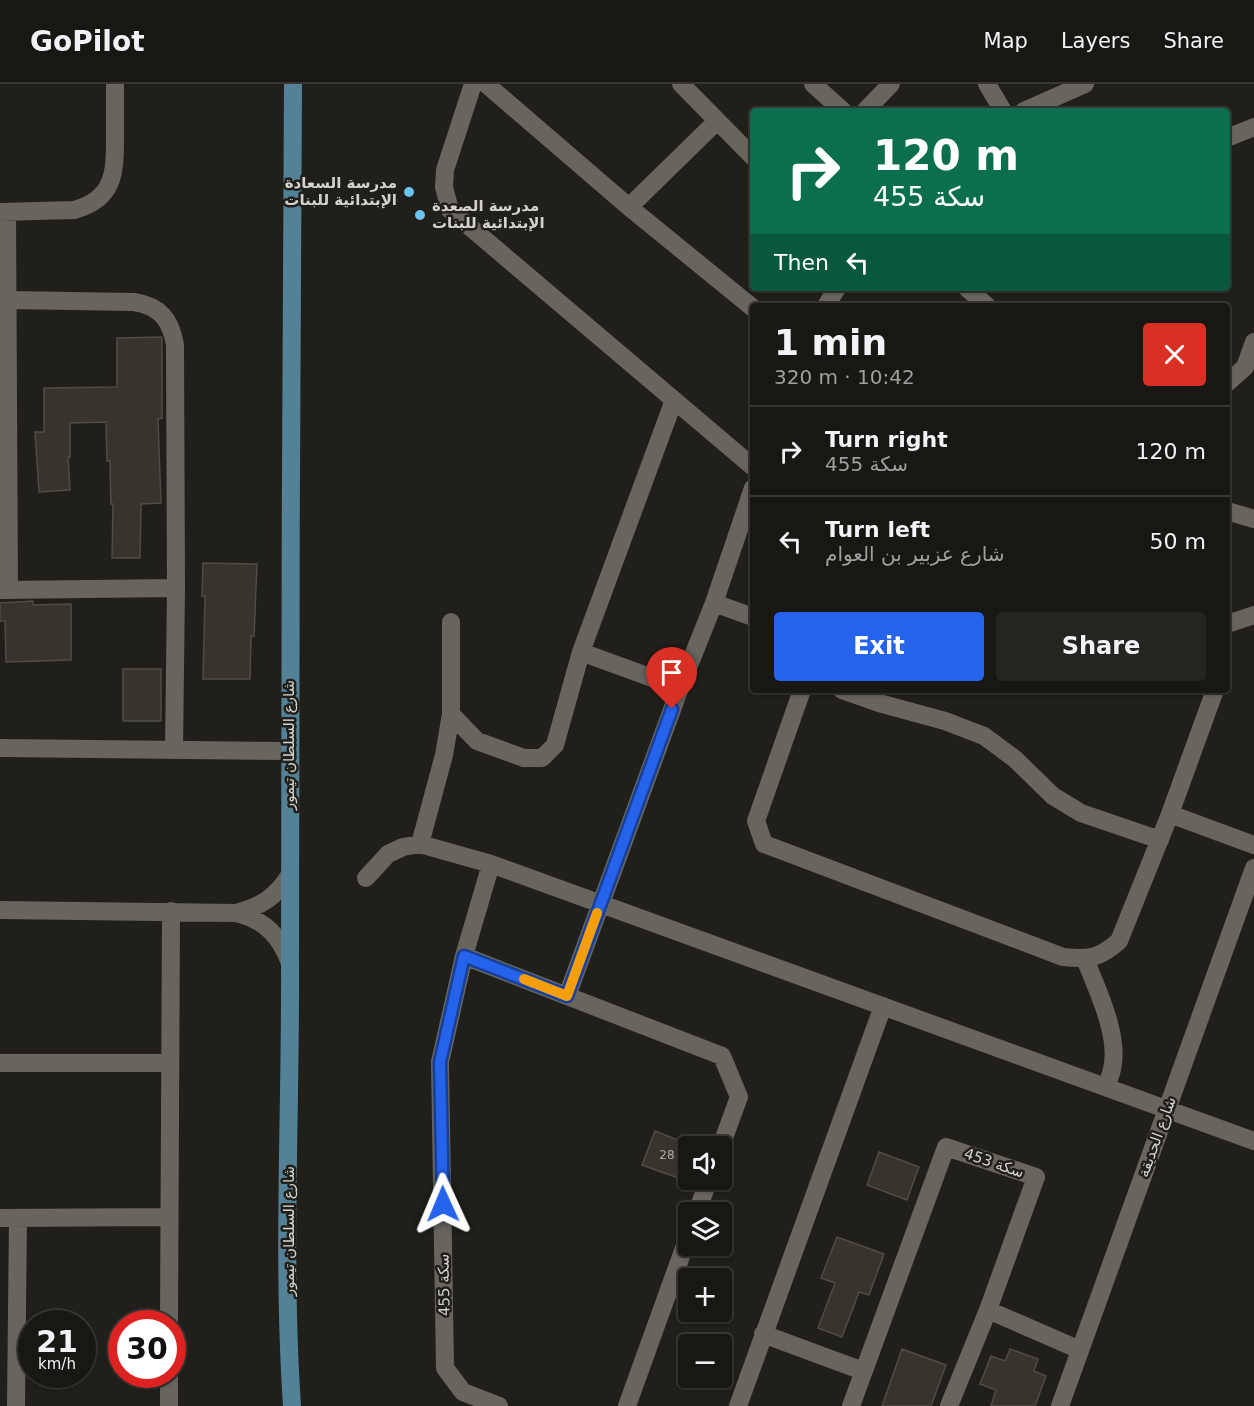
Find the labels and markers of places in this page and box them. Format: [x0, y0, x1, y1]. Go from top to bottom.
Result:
place label: مدرسة السعادة الإبتدائية للبنات [284, 174, 397, 209]
marker: مدرسة السعادة الإبتدائية للبنات [402, 185, 416, 199]
place label: مدرسة الصعدة الإبتدائية للبنات [432, 197, 545, 232]
marker: مدرسة الصعدة الإبتدائية للبنات [413, 208, 427, 222]
pin [646, 647, 697, 709]

